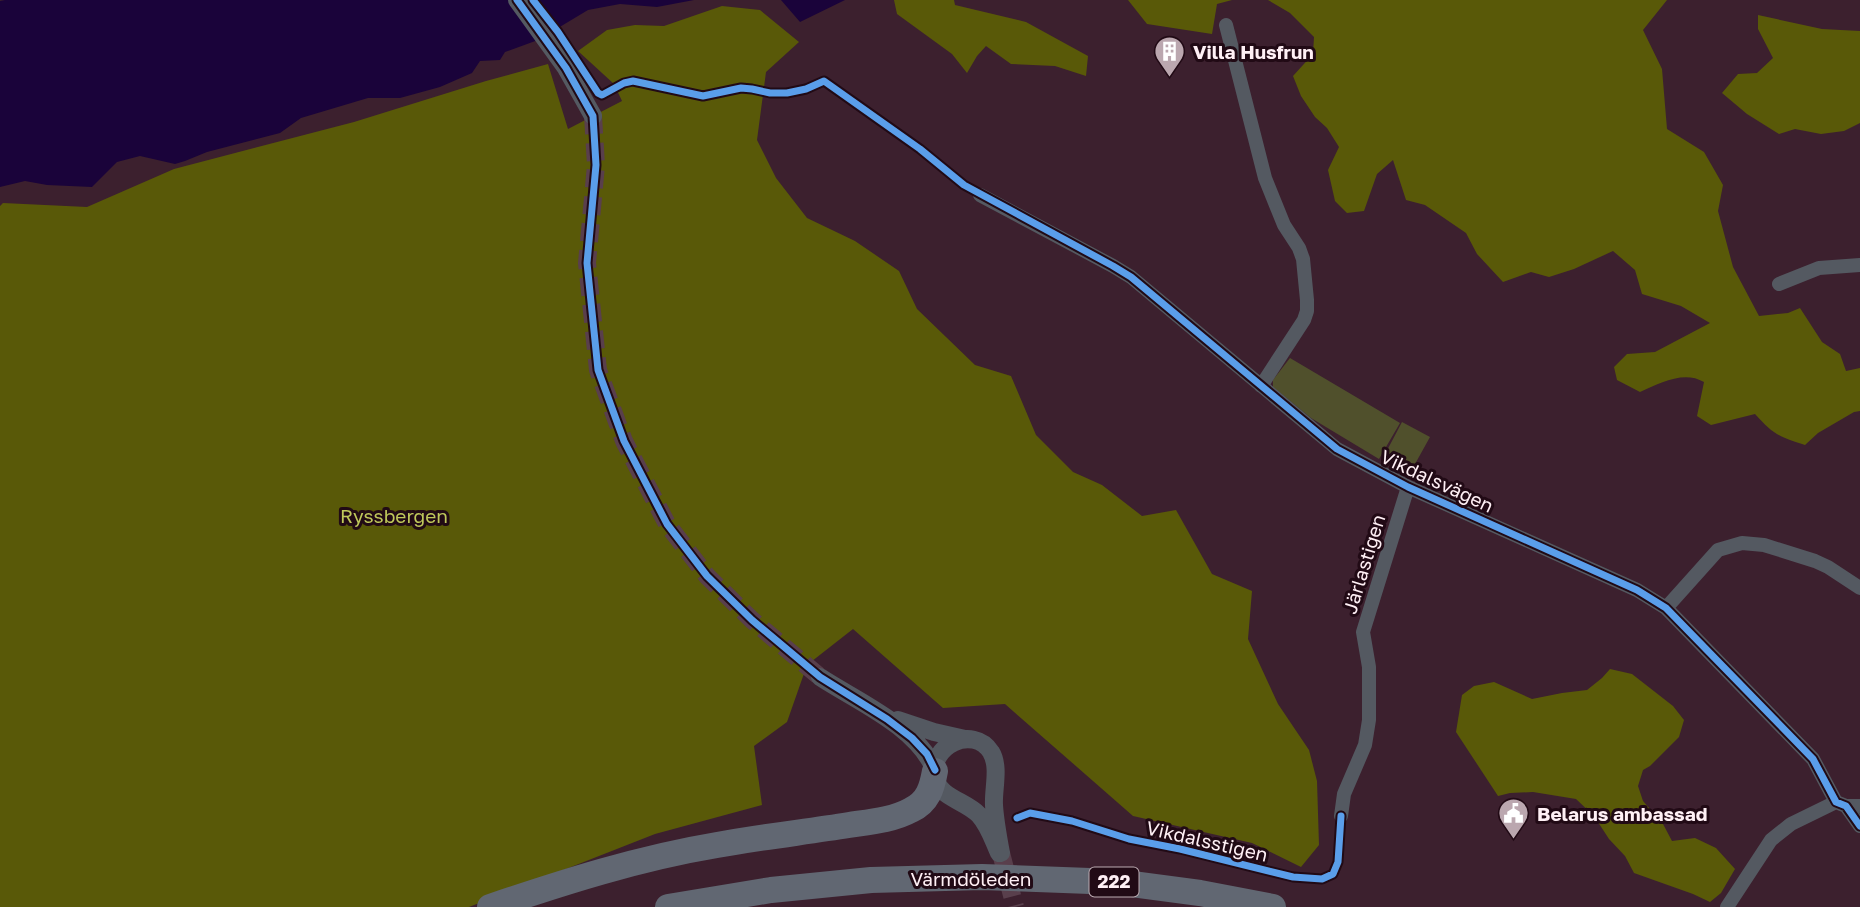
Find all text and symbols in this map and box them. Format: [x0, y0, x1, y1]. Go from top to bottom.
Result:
building icon: Villa Husfrun [1153, 35, 1187, 79]
place label: Villa Husfrun [1193, 40, 1314, 63]
street label: Vikdalsvägen [1377, 444, 1497, 517]
park label: Ryssbergen [340, 504, 448, 527]
street label: Järlastigen [1338, 511, 1390, 616]
public building icon: Belarus ambassad [1497, 797, 1531, 841]
place label: Belarus ambassad [1537, 802, 1707, 825]
street label: Vikdalsstigen [1144, 815, 1270, 866]
street label: Värmdöleden [910, 867, 1032, 890]
road number: 222 [1090, 868, 1138, 897]

